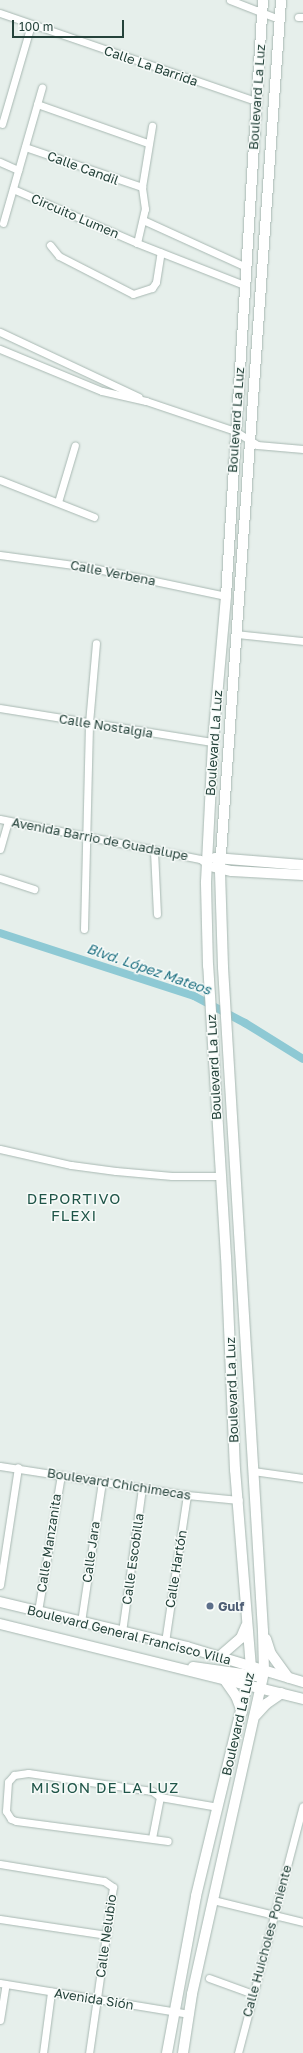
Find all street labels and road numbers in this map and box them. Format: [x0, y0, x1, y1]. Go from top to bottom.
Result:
street label: Calle La Barrida [102, 43, 200, 89]
street label: Boulevard La Luz [246, 44, 268, 150]
street label: Calle Candil [45, 148, 121, 188]
street label: Circuito Lumen [29, 190, 121, 242]
street label: Boulevard La Luz [225, 367, 247, 473]
street label: Calle Verbena [69, 557, 157, 589]
street label: Boulevard La Luz [203, 690, 225, 796]
street label: Calle Nostalgia [58, 711, 154, 741]
street label: Avenida Barrio de Guadalupe [10, 814, 190, 864]
street label: Boulevard La Luz [203, 1014, 225, 1120]
street label: Boulevard La Luz [222, 1337, 242, 1443]
street label: Boulevard Chichimecas [46, 1465, 192, 1503]
street label: Calle Manzanita [33, 1493, 65, 1593]
street label: Calle Escobilla [119, 1512, 147, 1606]
street label: Calle Jara [79, 1520, 103, 1584]
street label: Calle Hartón [162, 1529, 190, 1609]
street label: Boulevard General Francisco Villa [25, 1602, 233, 1668]
street label: Boulevard La Luz [218, 1671, 258, 1777]
street label: Calle Huicholes Poniente [239, 1863, 295, 2019]
street label: Calle Nelubio [92, 1893, 120, 1979]
street label: Avenida Sión [53, 1985, 135, 2013]

